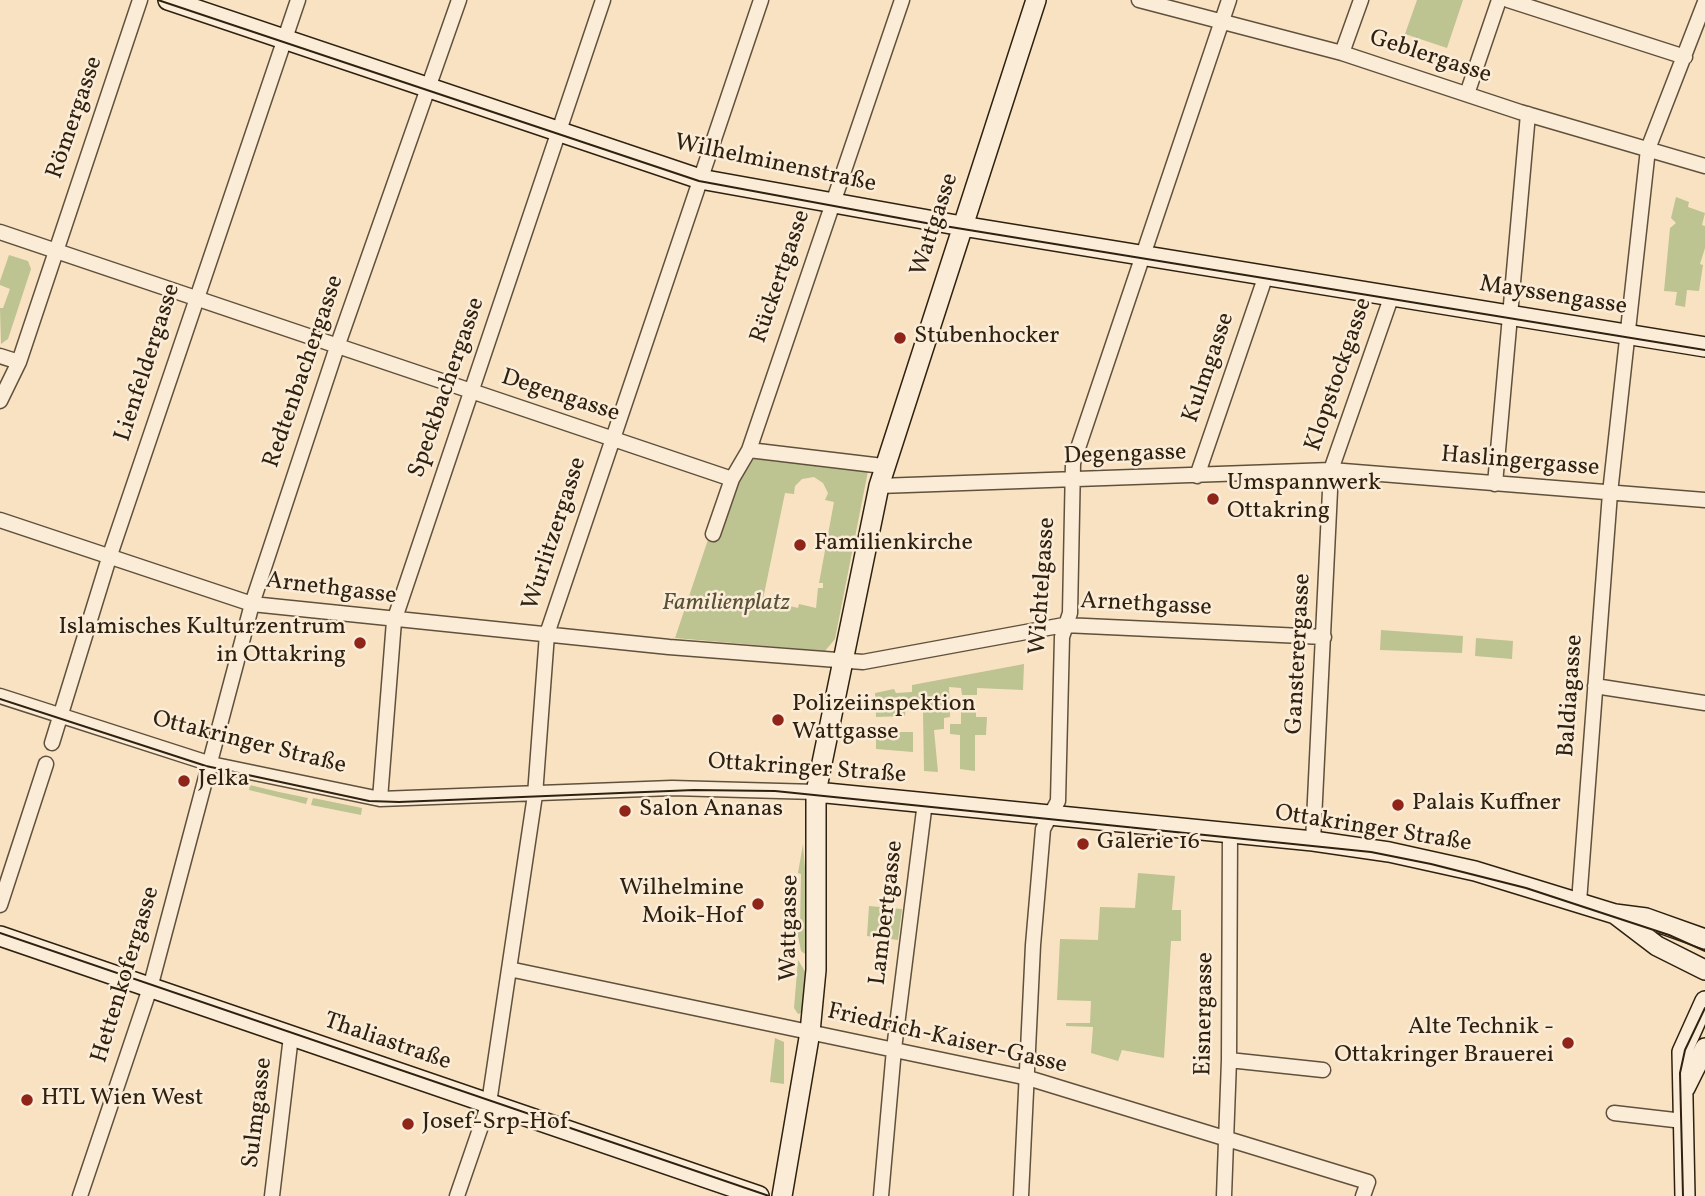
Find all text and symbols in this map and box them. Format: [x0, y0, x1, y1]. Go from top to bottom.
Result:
street label: Geblergasse [1365, 25, 1495, 91]
street label: Römergasse [42, 53, 110, 183]
street label: Wilhelminenstraße [671, 130, 879, 200]
street label: Wattgasse [906, 170, 966, 280]
street label: Rückertgasse [746, 207, 818, 347]
street label: Mayssengasse [1477, 271, 1629, 323]
street label: Redtenbachergasse [259, 272, 351, 472]
street label: Lienfeldergasse [110, 280, 188, 446]
street label: Speckbachergasse [404, 294, 492, 482]
street label: Klopstockgasse [1300, 294, 1380, 456]
street label: Kulmgasse [1178, 309, 1242, 427]
place label: Stubenhocker [914, 324, 1059, 352]
marker: Stubenhocker [892, 330, 908, 346]
street label: Degengasse [497, 364, 623, 430]
street label: Degengasse [1063, 439, 1187, 473]
street label: Haslingergasse [1440, 442, 1600, 484]
street label: Wurlitzergasse [518, 454, 594, 614]
place label: Umspannwerk Ottakring [1227, 471, 1381, 527]
marker: Umspannwerk Ottakring [1205, 491, 1221, 507]
street label: Wichtelgasse [1025, 516, 1063, 656]
place label: Familienkirche [814, 531, 973, 559]
marker: Familienkirche [792, 537, 808, 553]
street label: Arnethgasse [264, 568, 398, 612]
street label: Gansterergasse [1281, 573, 1319, 735]
street label: Arnethgasse [1080, 588, 1212, 624]
park label: Familienplatz [662, 591, 790, 619]
place label: Islamisches Kulturzentrum in Ottakring [59, 615, 346, 671]
street label: Baldiagasse [1553, 634, 1591, 758]
marker: Islamisches Kulturzentrum in Ottakring [352, 635, 368, 651]
place label: Polizeiinspektion Wattgasse [792, 692, 976, 748]
street label: Ottakringer Straße [149, 706, 349, 782]
marker: Polizeiinspektion Wattgasse [770, 712, 786, 728]
street label: Ottakringer Straße [707, 749, 907, 791]
place label: Jelka [198, 767, 249, 795]
marker: Jelka [176, 773, 192, 789]
place label: Palais Kuffner [1412, 791, 1561, 819]
place label: Salon Ananas [639, 797, 783, 825]
marker: Palais Kuffner [1390, 797, 1406, 813]
street label: Ottakringer Straße [1273, 800, 1473, 860]
marker: Salon Ananas [617, 803, 633, 819]
place label: Galerie 16 [1097, 830, 1200, 858]
marker: Galerie 16 [1075, 836, 1091, 852]
street label: Lambertgasse [865, 839, 911, 987]
street label: Wattgasse [776, 874, 806, 982]
place label: Wilhelmine Moik-Hof [619, 876, 744, 932]
street label: Hettenkofergasse [87, 883, 167, 1067]
marker: Wilhelmine Moik-Hof [750, 896, 766, 912]
street label: Eisnergasse [1191, 952, 1221, 1076]
street label: Friedrich-Kaiser-Gasse [824, 998, 1070, 1082]
street label: Thaliastraße [320, 1008, 454, 1078]
place label: Alte Technik - Ottakringer Brauerei [1334, 1015, 1554, 1071]
marker: Alte Technik - Ottakringer Brauerei [1560, 1035, 1576, 1051]
street label: Sulmgasse [238, 1056, 280, 1170]
place label: HTL Wien West [41, 1086, 203, 1114]
marker: HTL Wien West [19, 1092, 35, 1108]
place label: Josef-Srp-Hof [422, 1110, 568, 1138]
marker: Josef-Srp-Hof [400, 1116, 416, 1132]

